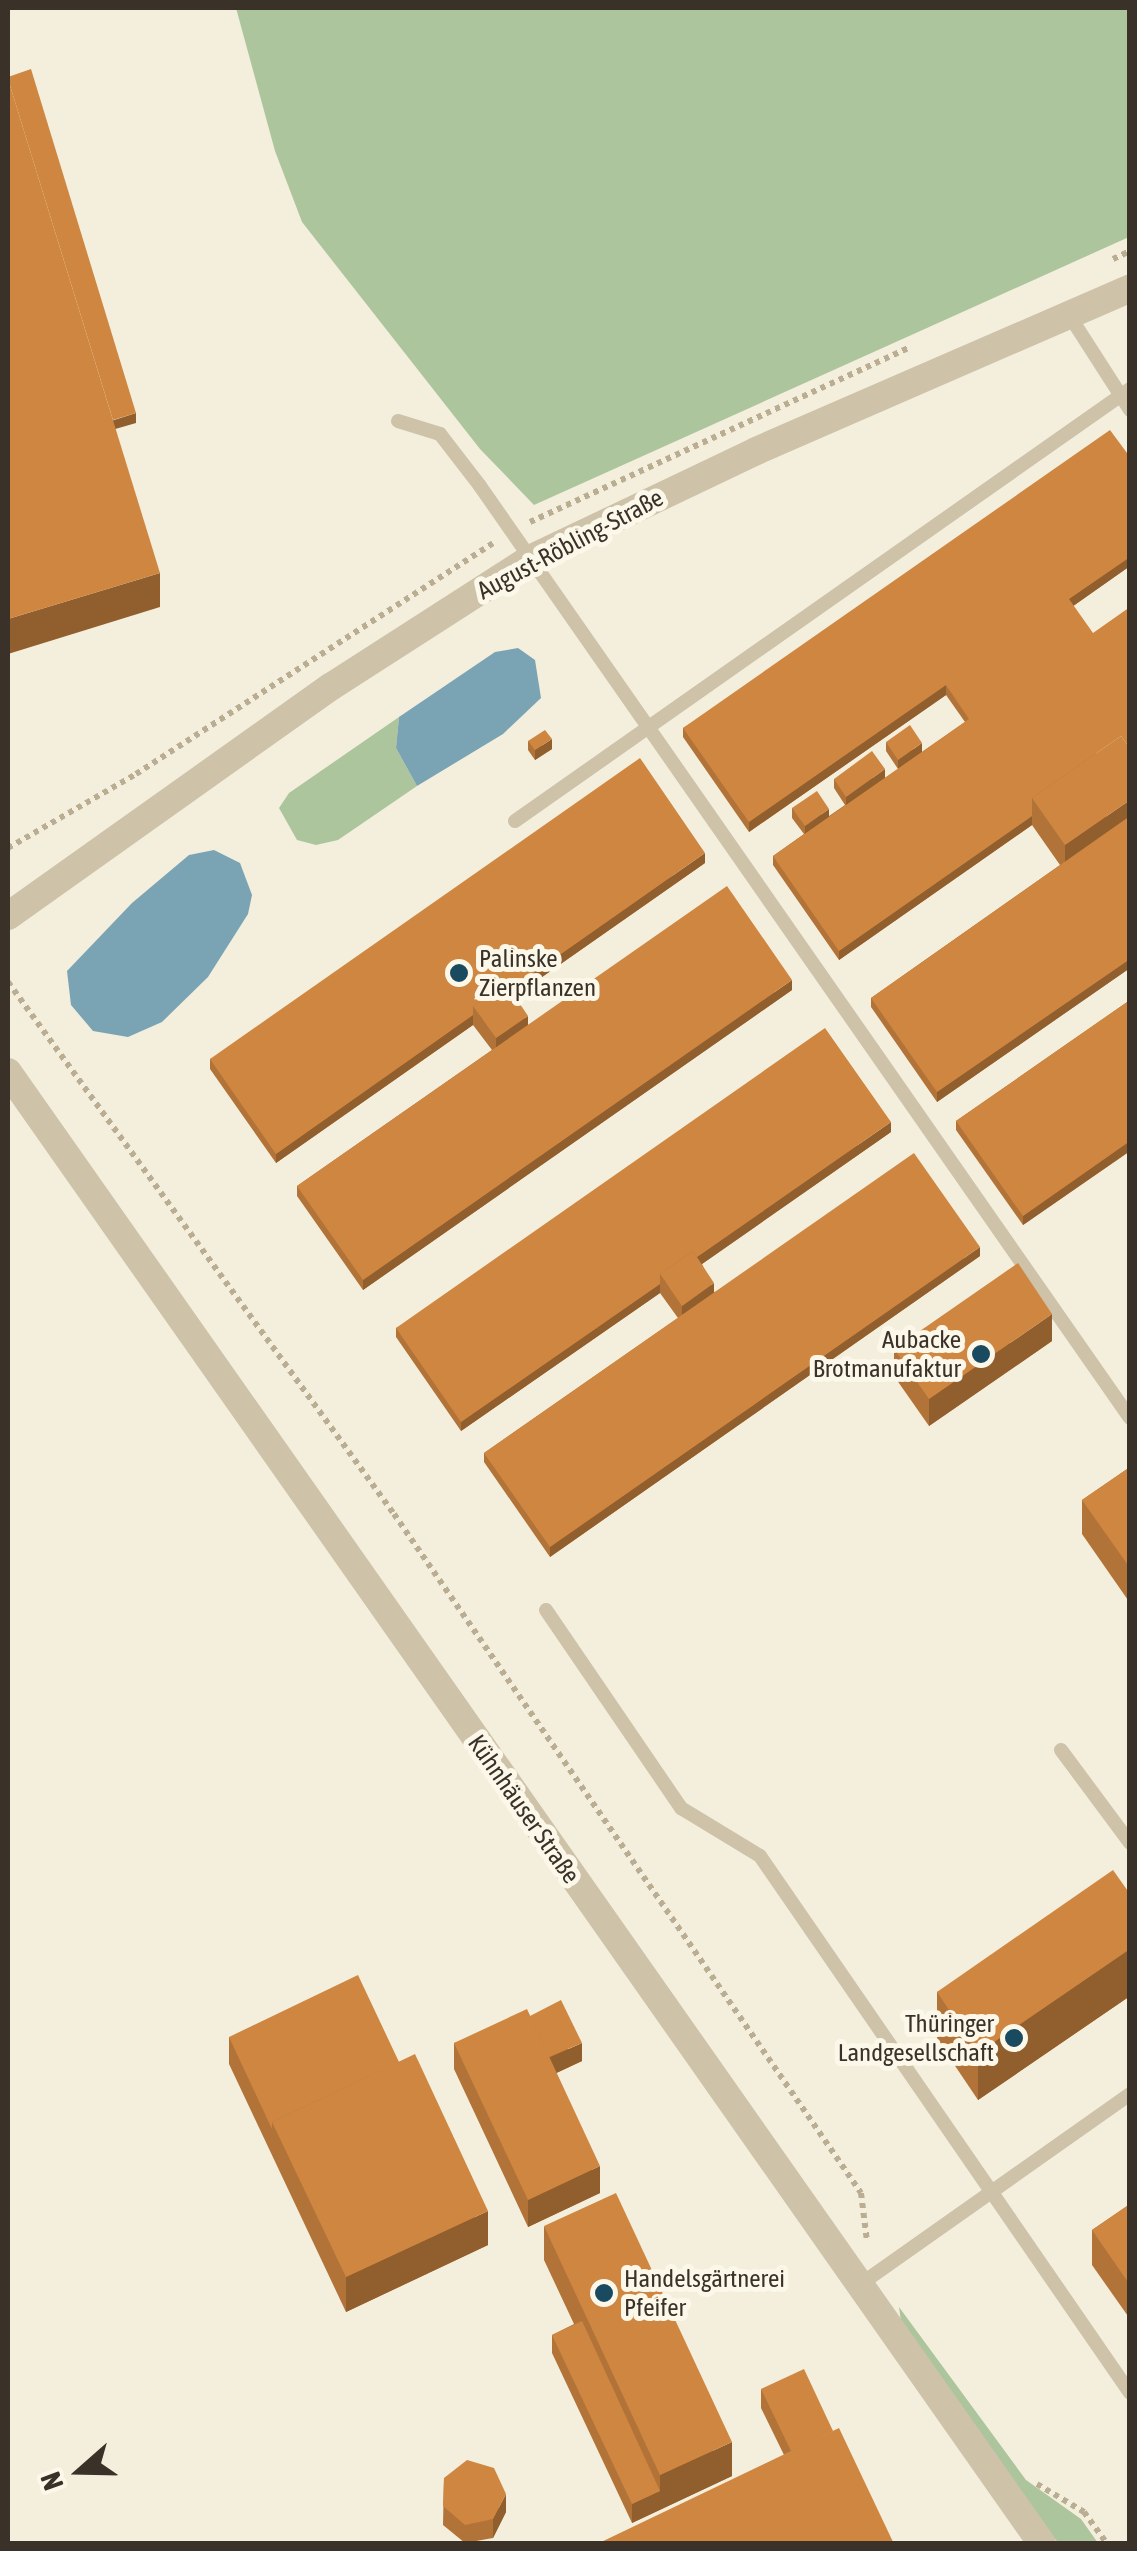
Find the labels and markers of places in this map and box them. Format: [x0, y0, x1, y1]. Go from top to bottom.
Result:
place label: Palinske Zierpflanzen [479, 944, 596, 1003]
marker: Palinske Zierpflanzen [448, 962, 470, 984]
place label: Aubacke Brotmanufaktur [813, 1325, 961, 1384]
marker: Aubacke Brotmanufaktur [970, 1343, 992, 1365]
place label: Thüringer Landgesellschaft [838, 2009, 994, 2068]
marker: Thüringer Landgesellschaft [1003, 2027, 1025, 2049]
place label: Handelsgärtnerei Pfeifer [624, 2264, 785, 2323]
marker: Handelsgärtnerei Pfeifer [593, 2282, 615, 2304]

